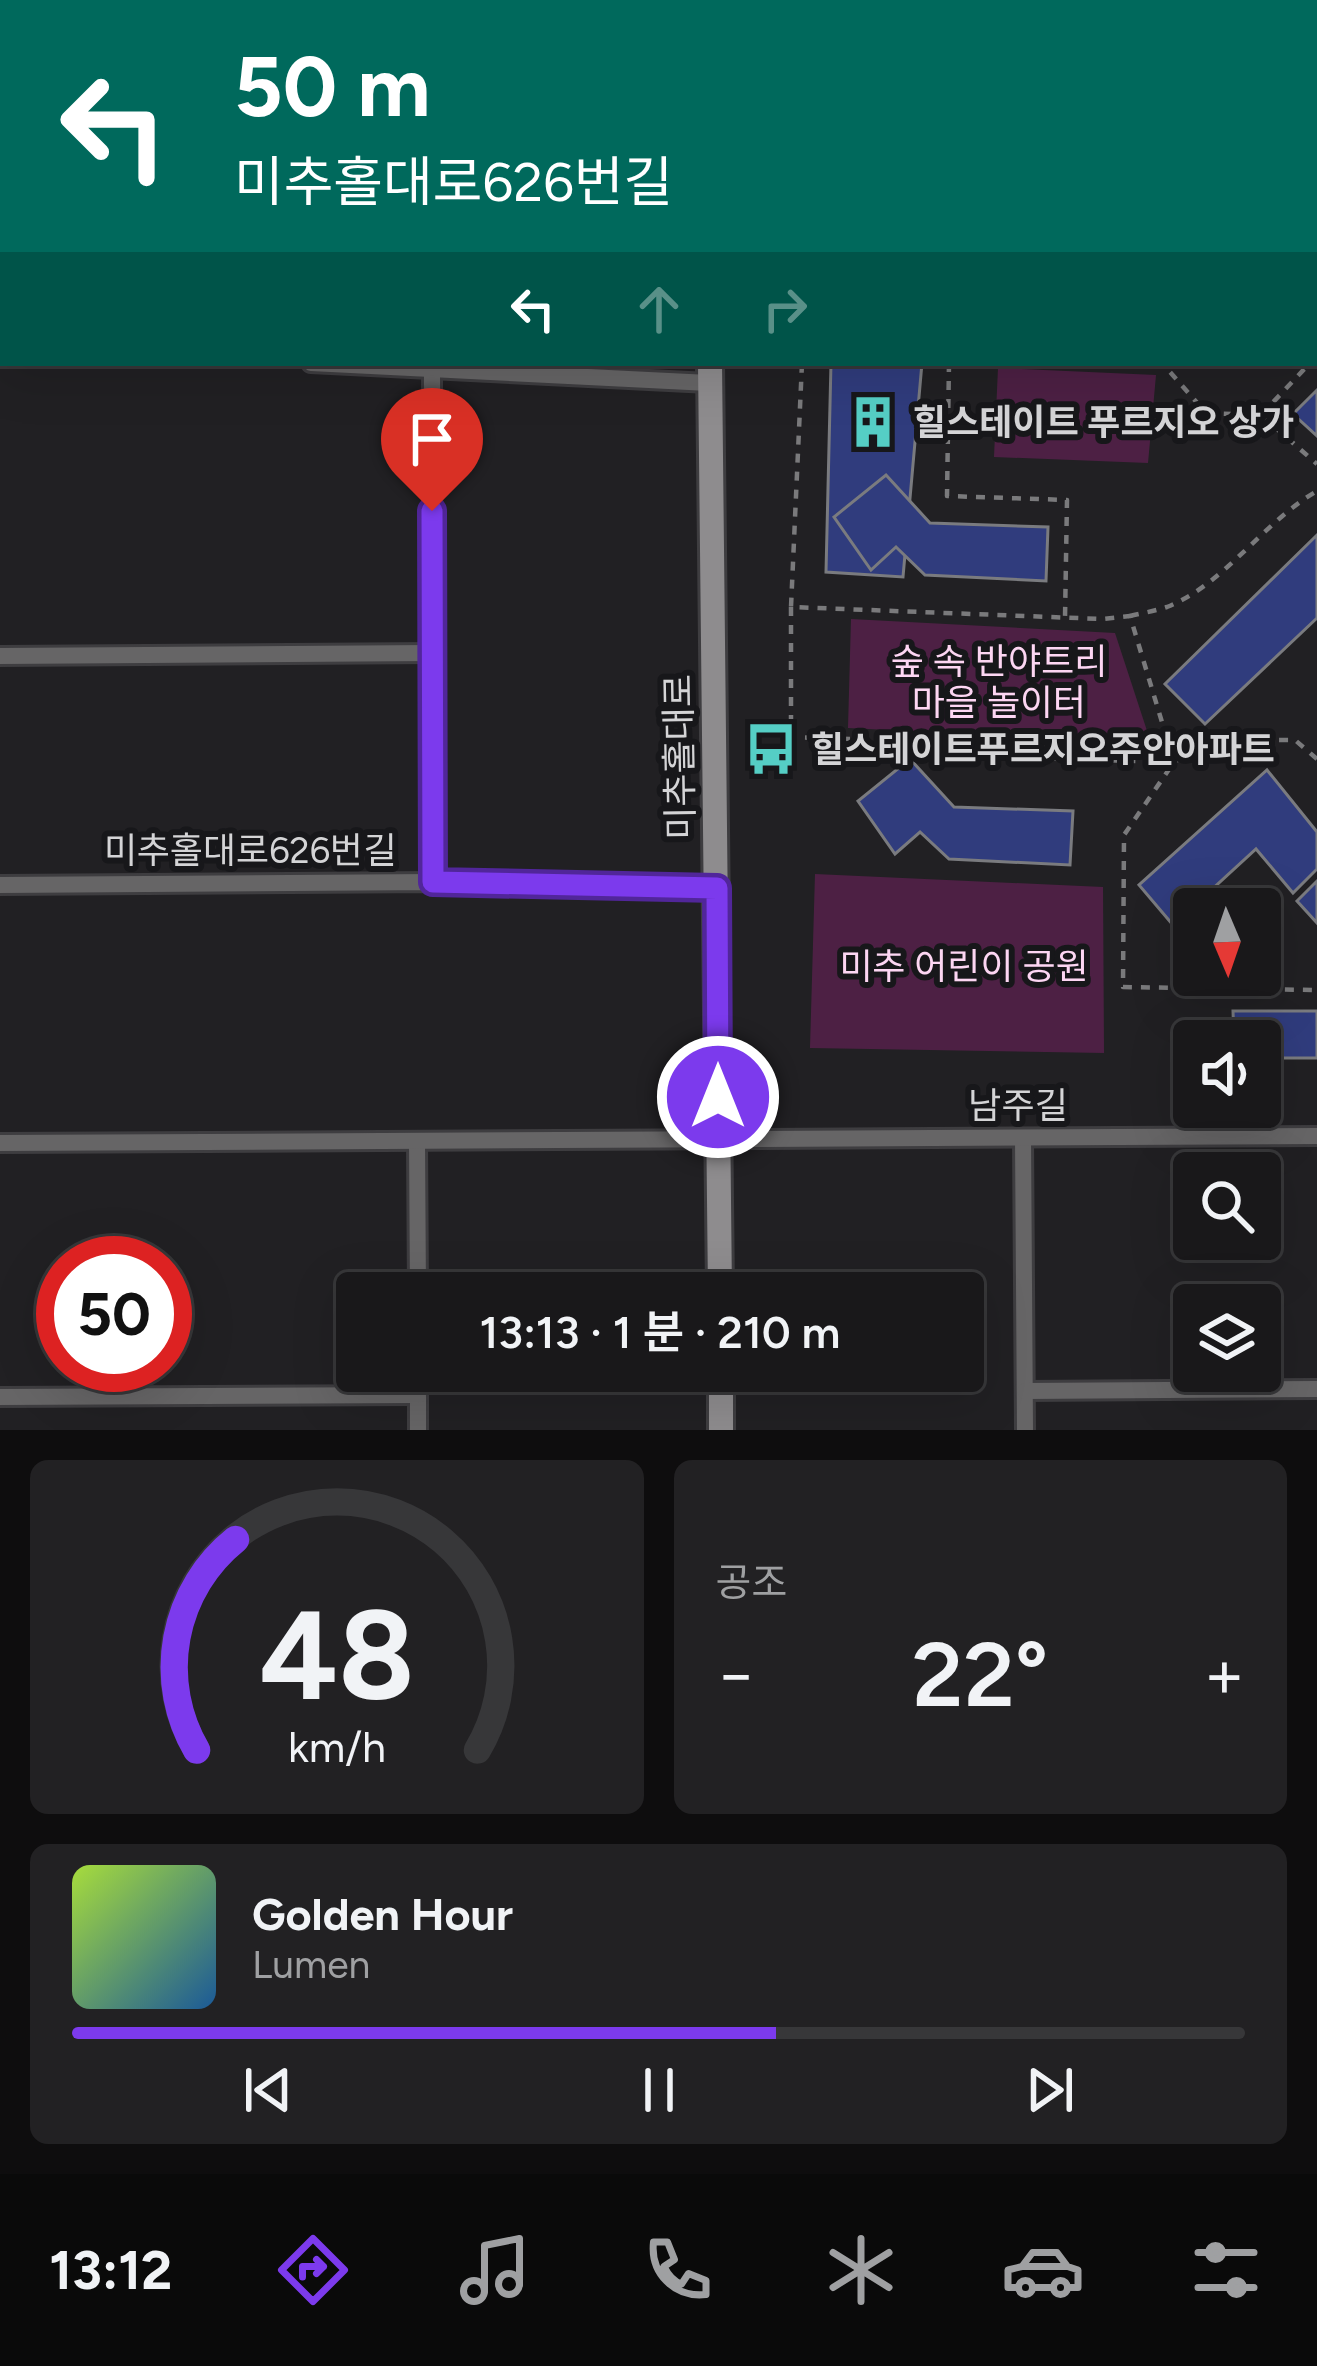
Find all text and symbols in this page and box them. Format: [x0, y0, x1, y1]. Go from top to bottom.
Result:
text: 50 m [234, 36, 430, 137]
icon: left [36, 48, 192, 204]
text: 미추홀대로626번길 [234, 150, 673, 215]
icon: left [500, 276, 566, 342]
icon: ahead [626, 276, 692, 342]
icon: right [752, 276, 818, 342]
pin [381, 388, 483, 511]
building icon: 힐스테이트 푸르지오 상가 [844, 393, 902, 451]
place label: 힐스테이트 푸르지오 상가 [913, 401, 1294, 444]
icon: arrive [399, 406, 465, 472]
park label: 숲 속 반야트리 마을 놀이터 [891, 640, 1107, 724]
street label: 미추홀대로 [657, 674, 702, 840]
bus stop icon: 힐스테이트푸르지오주안아파트 [742, 720, 800, 778]
place label: 힐스테이트푸르지오주안아파트 [811, 728, 1275, 771]
street label: 미추홀대로626번길 [104, 829, 396, 872]
north arrow [1173, 888, 1281, 996]
map controls [1173, 888, 1281, 1392]
park label: 미추 어린이 공원 [839, 945, 1089, 988]
button: sound [1173, 1020, 1281, 1128]
position arrow [655, 1034, 781, 1160]
street label: 남주길 [968, 1084, 1068, 1127]
button: search [1173, 1152, 1281, 1260]
speed limit sign: 50 [36, 1236, 192, 1392]
button: layers [1173, 1284, 1281, 1392]
text: 13:13 · 1 분 · 210 m [480, 1305, 841, 1359]
text: 공조 [716, 1559, 787, 1606]
text: 48 [259, 1580, 414, 1730]
text: 22° [912, 1620, 1048, 1729]
text: − [716, 1634, 757, 1714]
text: + [1204, 1634, 1245, 1714]
text: km/h [288, 1721, 386, 1773]
text: Golden Hour [252, 1887, 513, 1941]
text: Lumen [252, 1941, 370, 1988]
icon: previous [235, 2057, 301, 2123]
icon: pause [626, 2057, 692, 2123]
icon: next [1017, 2057, 1083, 2123]
icon: directions [271, 2228, 355, 2312]
icon: music [453, 2228, 537, 2312]
icon: phone [636, 2228, 720, 2312]
icon: climate [819, 2228, 903, 2312]
icon: car [1001, 2228, 1085, 2312]
icon: filters [1184, 2228, 1268, 2312]
text: 13:12 [49, 2238, 172, 2303]

